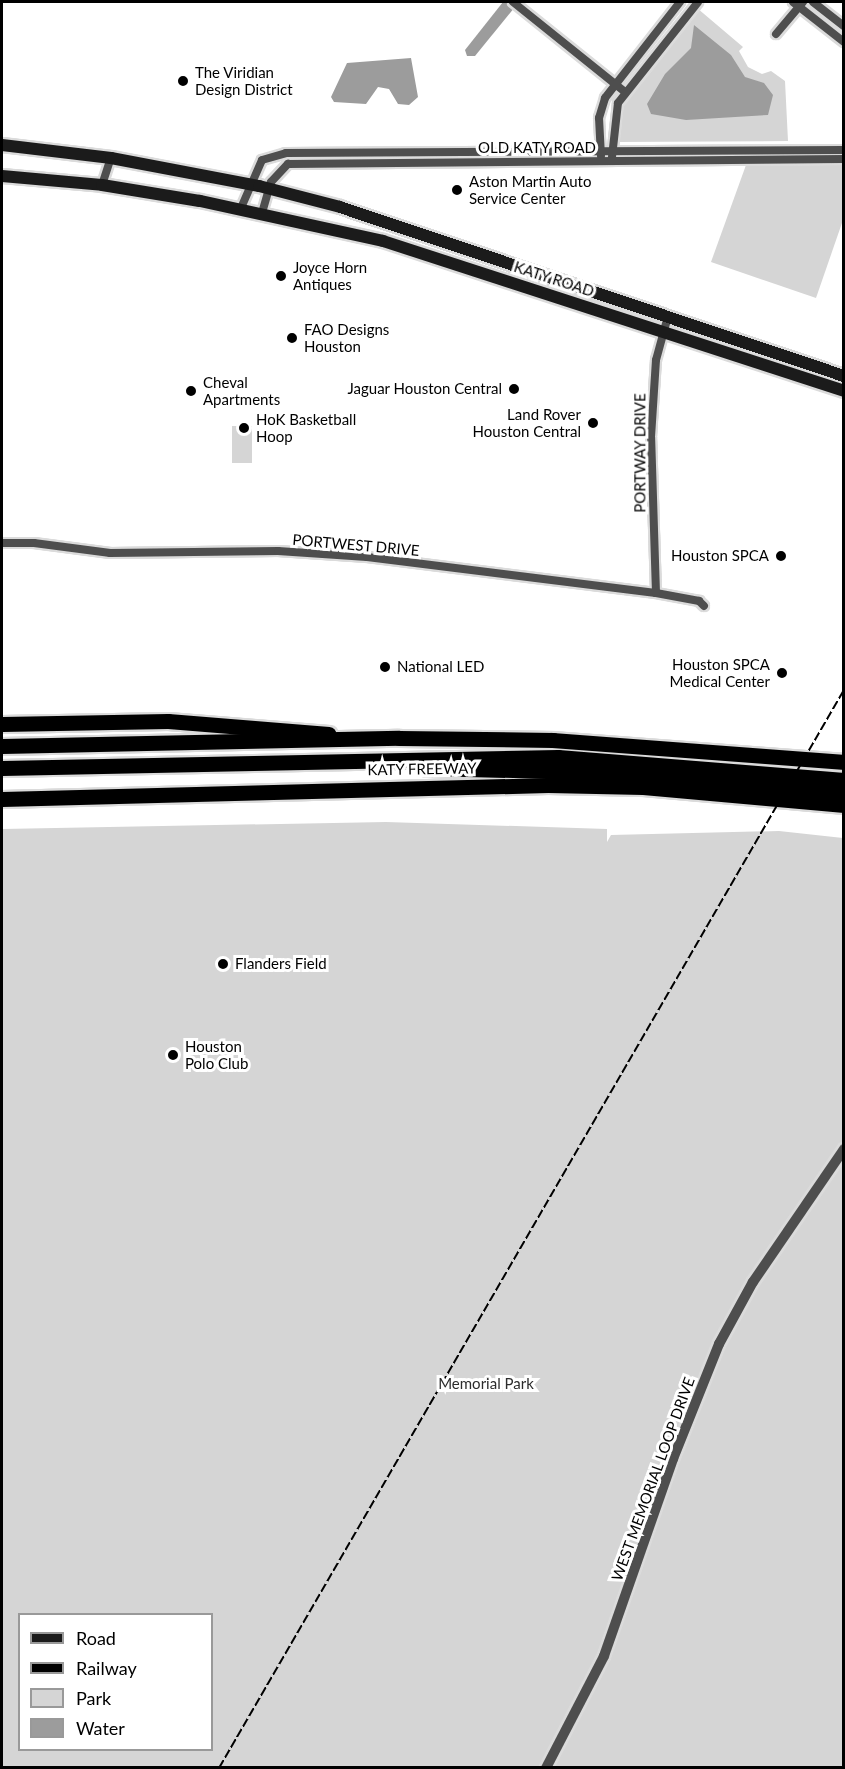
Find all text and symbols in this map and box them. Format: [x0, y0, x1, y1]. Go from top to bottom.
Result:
place label: The Viridian Design District [195, 63, 293, 98]
marker: The Viridian Design District [176, 74, 190, 88]
street label: OLD KATY ROAD [478, 139, 596, 157]
place label: Aston Martin Auto Service Center [469, 172, 592, 207]
marker: Aston Martin Auto Service Center [450, 183, 464, 197]
place label: Joyce Horn Antiques [293, 258, 367, 293]
street label: KATY ROAD [511, 258, 597, 300]
marker: Joyce Horn Antiques [274, 269, 288, 283]
place label: FAO Designs Houston [304, 320, 389, 355]
marker: FAO Designs Houston [285, 331, 299, 345]
place label: Cheval Apartments [203, 373, 280, 408]
place label: Jaguar Houston Central [347, 380, 502, 398]
marker: Jaguar Houston Central [507, 382, 521, 396]
marker: Cheval Apartments [184, 384, 198, 398]
street label: PORTWAY DRIVE [631, 393, 649, 513]
place label: Land Rover Houston Central [473, 405, 581, 440]
place label: HoK Basketball Hoop [256, 410, 356, 445]
marker: Land Rover Houston Central [586, 416, 600, 430]
marker: HoK Basketball Hoop [237, 421, 251, 435]
street label: PORTWEST DRIVE [292, 530, 420, 560]
place label: Houston SPCA [671, 547, 769, 565]
marker: Houston SPCA [774, 549, 788, 563]
place label: Houston SPCA Medical Center [670, 655, 770, 690]
place label: National LED [397, 658, 484, 676]
marker: National LED [378, 660, 392, 674]
marker: Houston SPCA Medical Center [775, 666, 789, 680]
street label: KATY FREEWAY [367, 759, 477, 779]
place label: Flanders Field [235, 955, 327, 973]
marker: Flanders Field [216, 957, 230, 971]
place label: Houston Polo Club [185, 1037, 248, 1072]
marker: Houston Polo Club [166, 1048, 180, 1062]
street label: WEST MEMORIAL LOOP DRIVE [607, 1374, 699, 1584]
park label: Memorial Park [438, 1375, 534, 1393]
legend [18, 1613, 213, 1751]
text: Road [76, 1627, 116, 1649]
text: Railway [76, 1657, 137, 1679]
text: Park [76, 1687, 111, 1709]
text: Water [76, 1717, 125, 1739]

